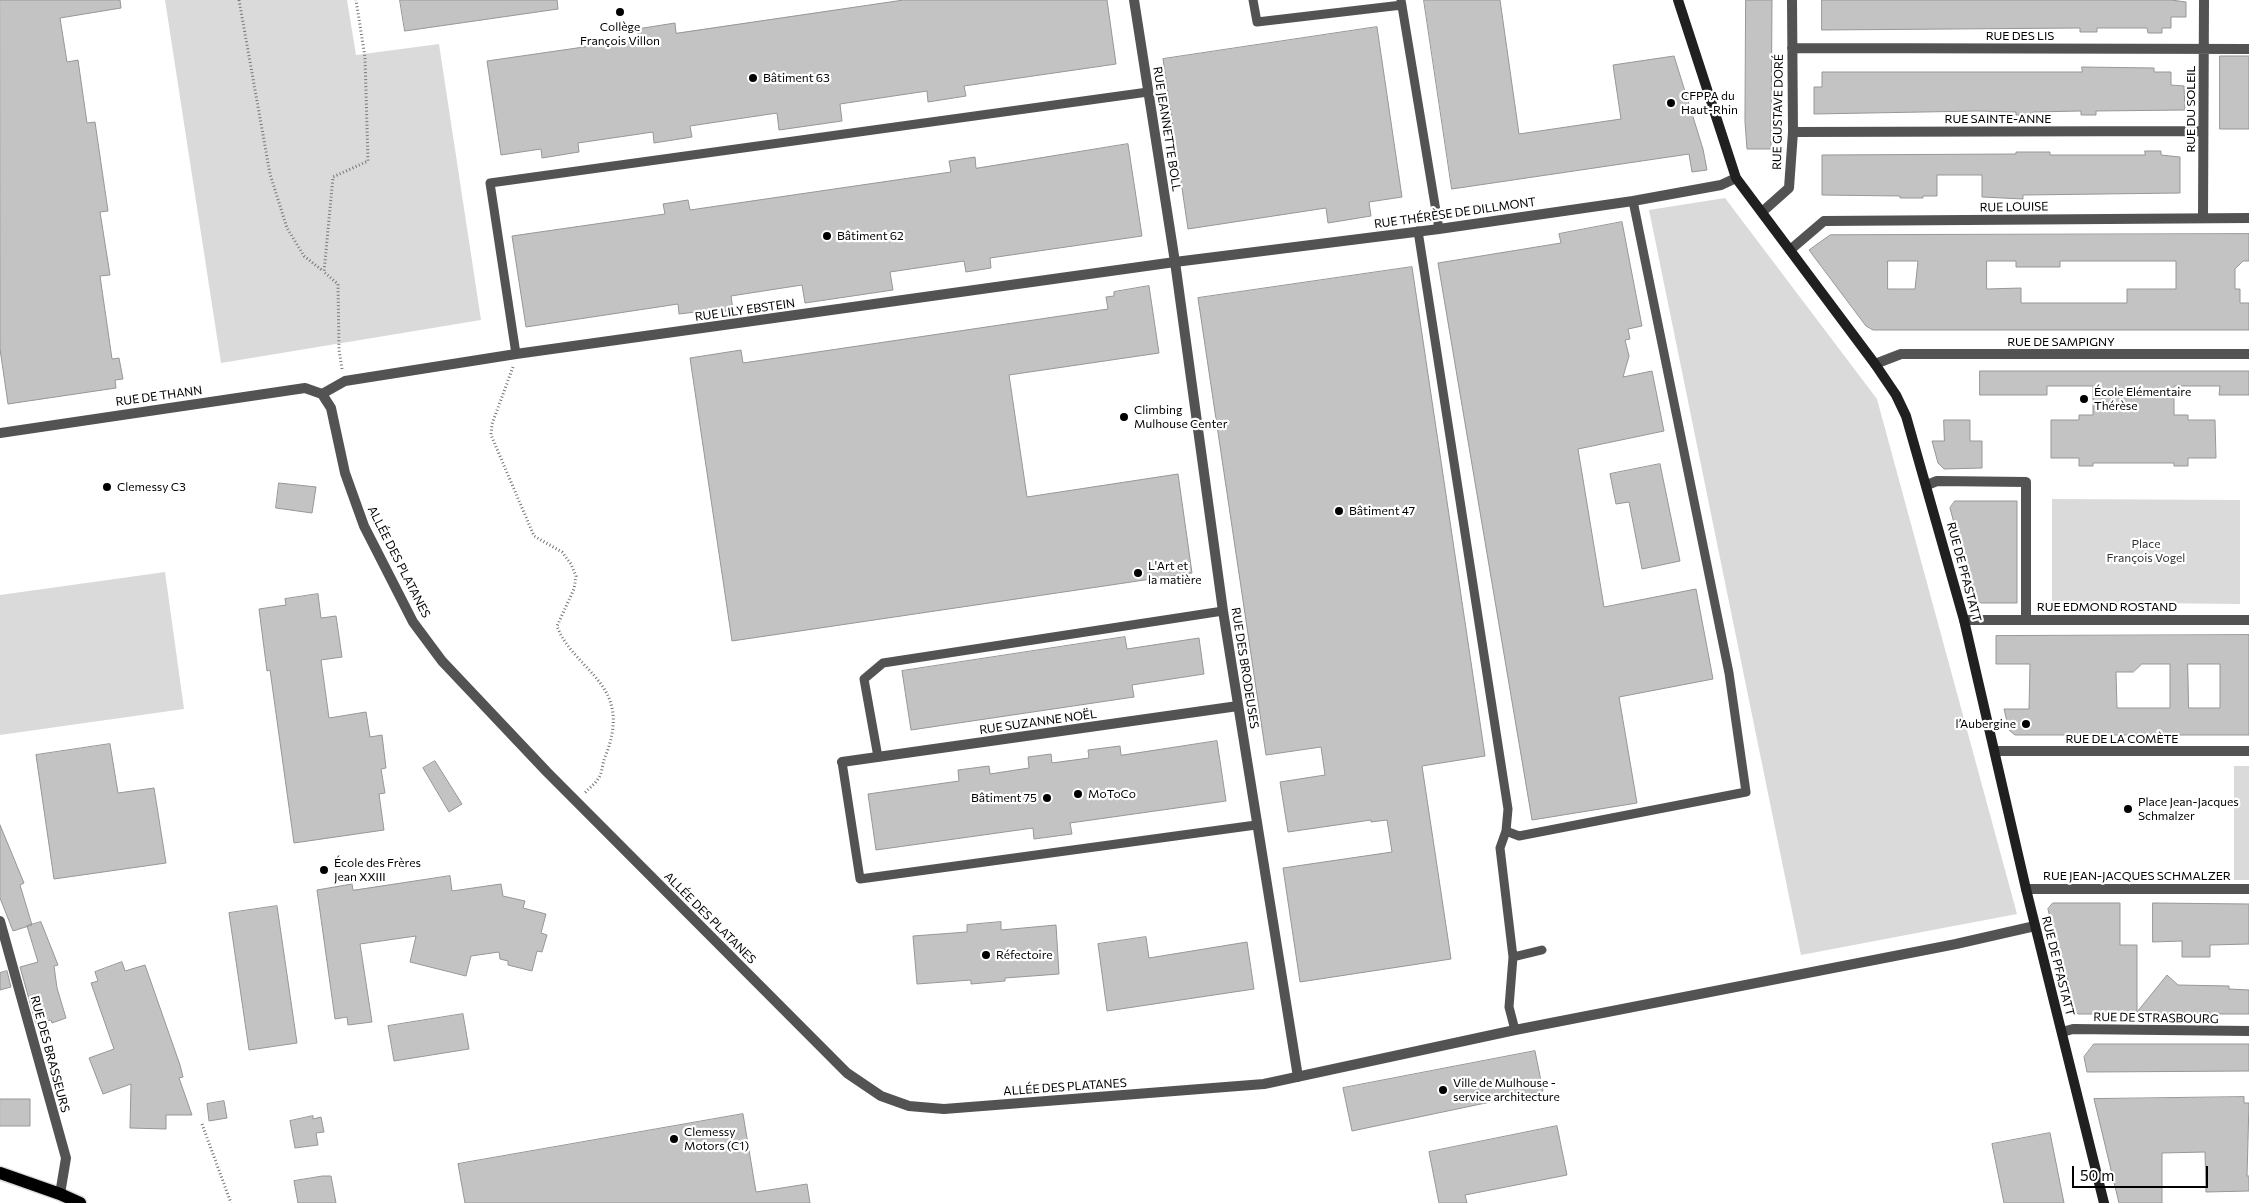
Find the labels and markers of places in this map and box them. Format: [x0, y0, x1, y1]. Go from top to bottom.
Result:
marker: Collège François Villon [614, 6, 626, 18]
place label: Collège François Villon [580, 20, 660, 48]
place label: Bâtiment 63 [763, 71, 830, 85]
marker: Bâtiment 63 [747, 72, 759, 84]
place label: CFPPA du Haut-Rhin [1681, 89, 1738, 117]
marker: CFPPA du Haut-Rhin [1665, 97, 1677, 109]
place label: Bâtiment 62 [837, 229, 904, 243]
marker: Bâtiment 62 [821, 230, 833, 242]
place label: École Elémentaire Thérèse [2094, 385, 2191, 413]
marker: École Elémentaire Thérèse [2078, 393, 2090, 405]
place label: Climbing Mulhouse Center [1134, 403, 1227, 431]
marker: Climbing Mulhouse Center [1118, 411, 1130, 423]
place label: Clemessy C3 [117, 480, 186, 494]
marker: Clemessy C3 [101, 481, 113, 493]
place label: Bâtiment 47 [1349, 504, 1415, 518]
marker: Bâtiment 47 [1333, 505, 1345, 517]
place label: L'Art et la matière [1148, 559, 1202, 587]
marker: L'Art et la matière [1132, 567, 1144, 579]
place label: l’Aubergine [1956, 717, 2016, 731]
marker: l’Aubergine [2020, 718, 2032, 730]
place label: MoToCo [1088, 787, 1136, 801]
marker: MoToCo [1072, 788, 1084, 800]
place label: Bâtiment 75 [971, 791, 1037, 805]
marker: Bâtiment 75 [1041, 792, 1053, 804]
place label: Place Jean-Jacques Schmalzer [2138, 795, 2239, 823]
marker: Place Jean-Jacques Schmalzer [2122, 803, 2134, 815]
place label: École des Frères Jean XXIII [334, 856, 421, 884]
marker: École des Frères Jean XXIII [318, 864, 330, 876]
place label: Réfectoire [996, 948, 1053, 962]
marker: Réfectoire [980, 949, 992, 961]
place label: Ville de Mulhouse - service architecture [1453, 1076, 1560, 1104]
marker: Ville de Mulhouse - service architecture [1437, 1084, 1449, 1096]
place label: Clemessy Motors (C1) [684, 1125, 749, 1153]
marker: Clemessy Motors (C1) [668, 1133, 680, 1145]

